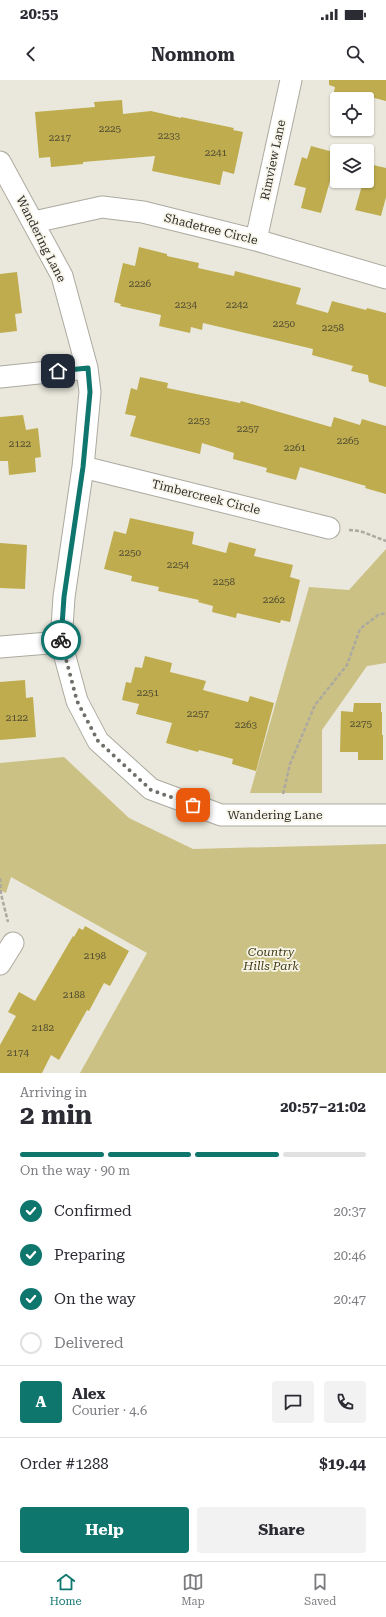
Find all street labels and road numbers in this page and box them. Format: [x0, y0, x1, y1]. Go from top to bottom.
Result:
street label: Rimview Lane [258, 118, 288, 201]
street label: Wandering Lane [13, 194, 69, 285]
street label: Shadetree Circle [163, 211, 260, 247]
street label: Timbercreek Circle [150, 477, 262, 517]
street label: Wandering Lane [228, 808, 323, 822]

